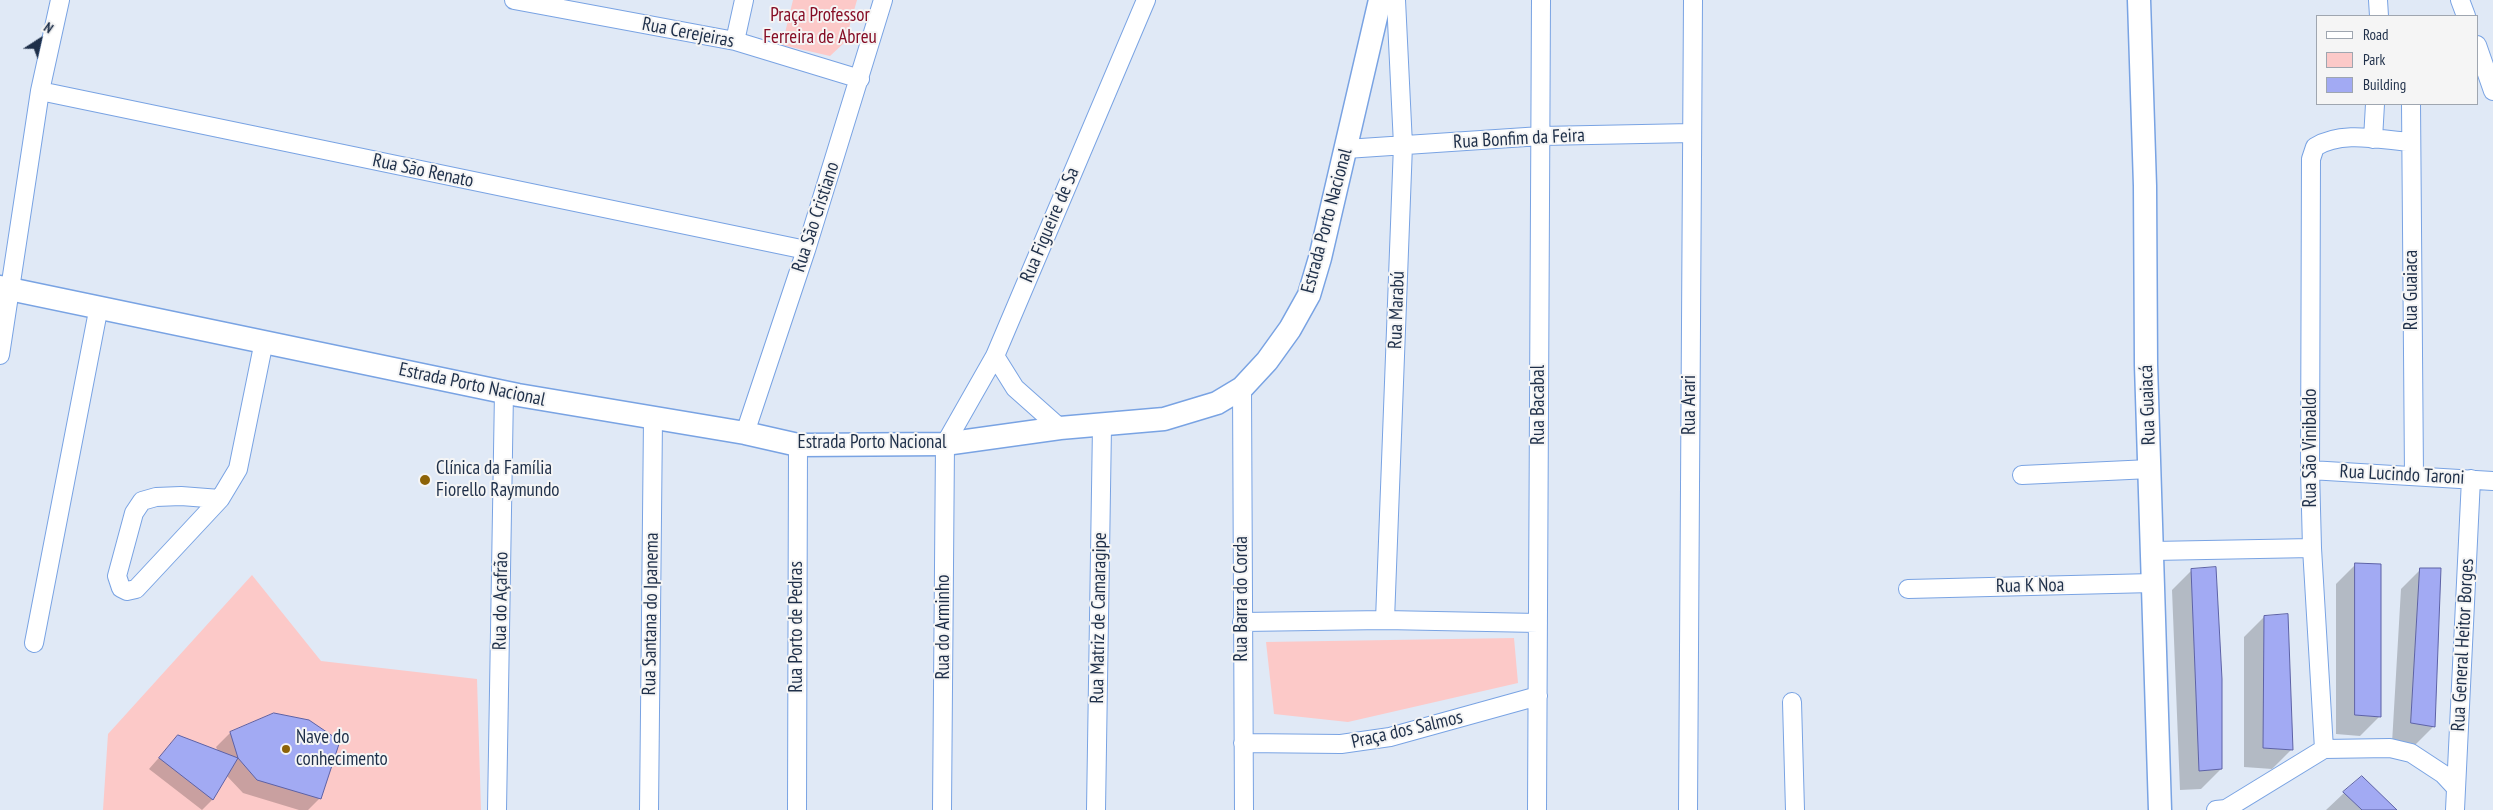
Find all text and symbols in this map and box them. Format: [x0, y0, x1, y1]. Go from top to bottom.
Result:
park label: Praça Professor Ferreira de Abreu [763, 5, 877, 49]
street label: Rua Cerejeiras [640, 13, 736, 53]
north arrow [15, 15, 65, 65]
legend [2316, 15, 2478, 105]
text: N [40, 18, 57, 37]
text: Road [2363, 25, 2389, 44]
text: Park [2363, 50, 2385, 69]
text: Building [2363, 75, 2406, 94]
street label: Rua Bonfim da Feira [1453, 124, 1585, 154]
street label: Estrada Porto Nacional [1297, 146, 1357, 296]
street label: Rua São Renato [371, 149, 475, 193]
street label: Rua São Cristiano [787, 159, 845, 275]
street label: Rua Figueire de Sa [1016, 164, 1084, 286]
street label: Rua Guaiaca [2401, 250, 2423, 330]
street label: Rua Marabú [1384, 271, 1410, 349]
street label: Estrada Porto Nacional [397, 358, 547, 412]
street label: Rua Guaiacá [2135, 364, 2161, 446]
street label: Rua Bacabal [1528, 365, 1550, 445]
street label: Rua Arari [1679, 375, 1701, 435]
street label: Rua São Vinibaldo [2300, 388, 2322, 508]
street label: Estrada Porto Nacional [798, 432, 946, 454]
place label: Clínica da Família Fiorello Raymundo [436, 458, 560, 502]
street label: Rua Lucindo Taroni [2339, 460, 2465, 490]
marker: Clínica da Família Fiorello Raymundo [418, 473, 432, 487]
street label: Rua Santana do Ipanema [638, 532, 664, 696]
street label: Rua Matriz de Camaragipe [1086, 532, 1112, 704]
street label: Rua Barra do Corda [1231, 536, 1253, 662]
street label: Rua do Açafrão [489, 552, 513, 650]
street label: Rua General Heitor Borges [2447, 558, 2479, 732]
street label: Rua Porto de Pedras [786, 561, 808, 693]
street label: Rua do Arminho [933, 574, 955, 680]
street label: Rua K Noa [1996, 574, 2064, 598]
street label: Praça dos Salmos [1349, 706, 1465, 754]
place label: Nave do conhecimento [296, 727, 388, 771]
marker: Nave do conhecimento [280, 743, 292, 755]

